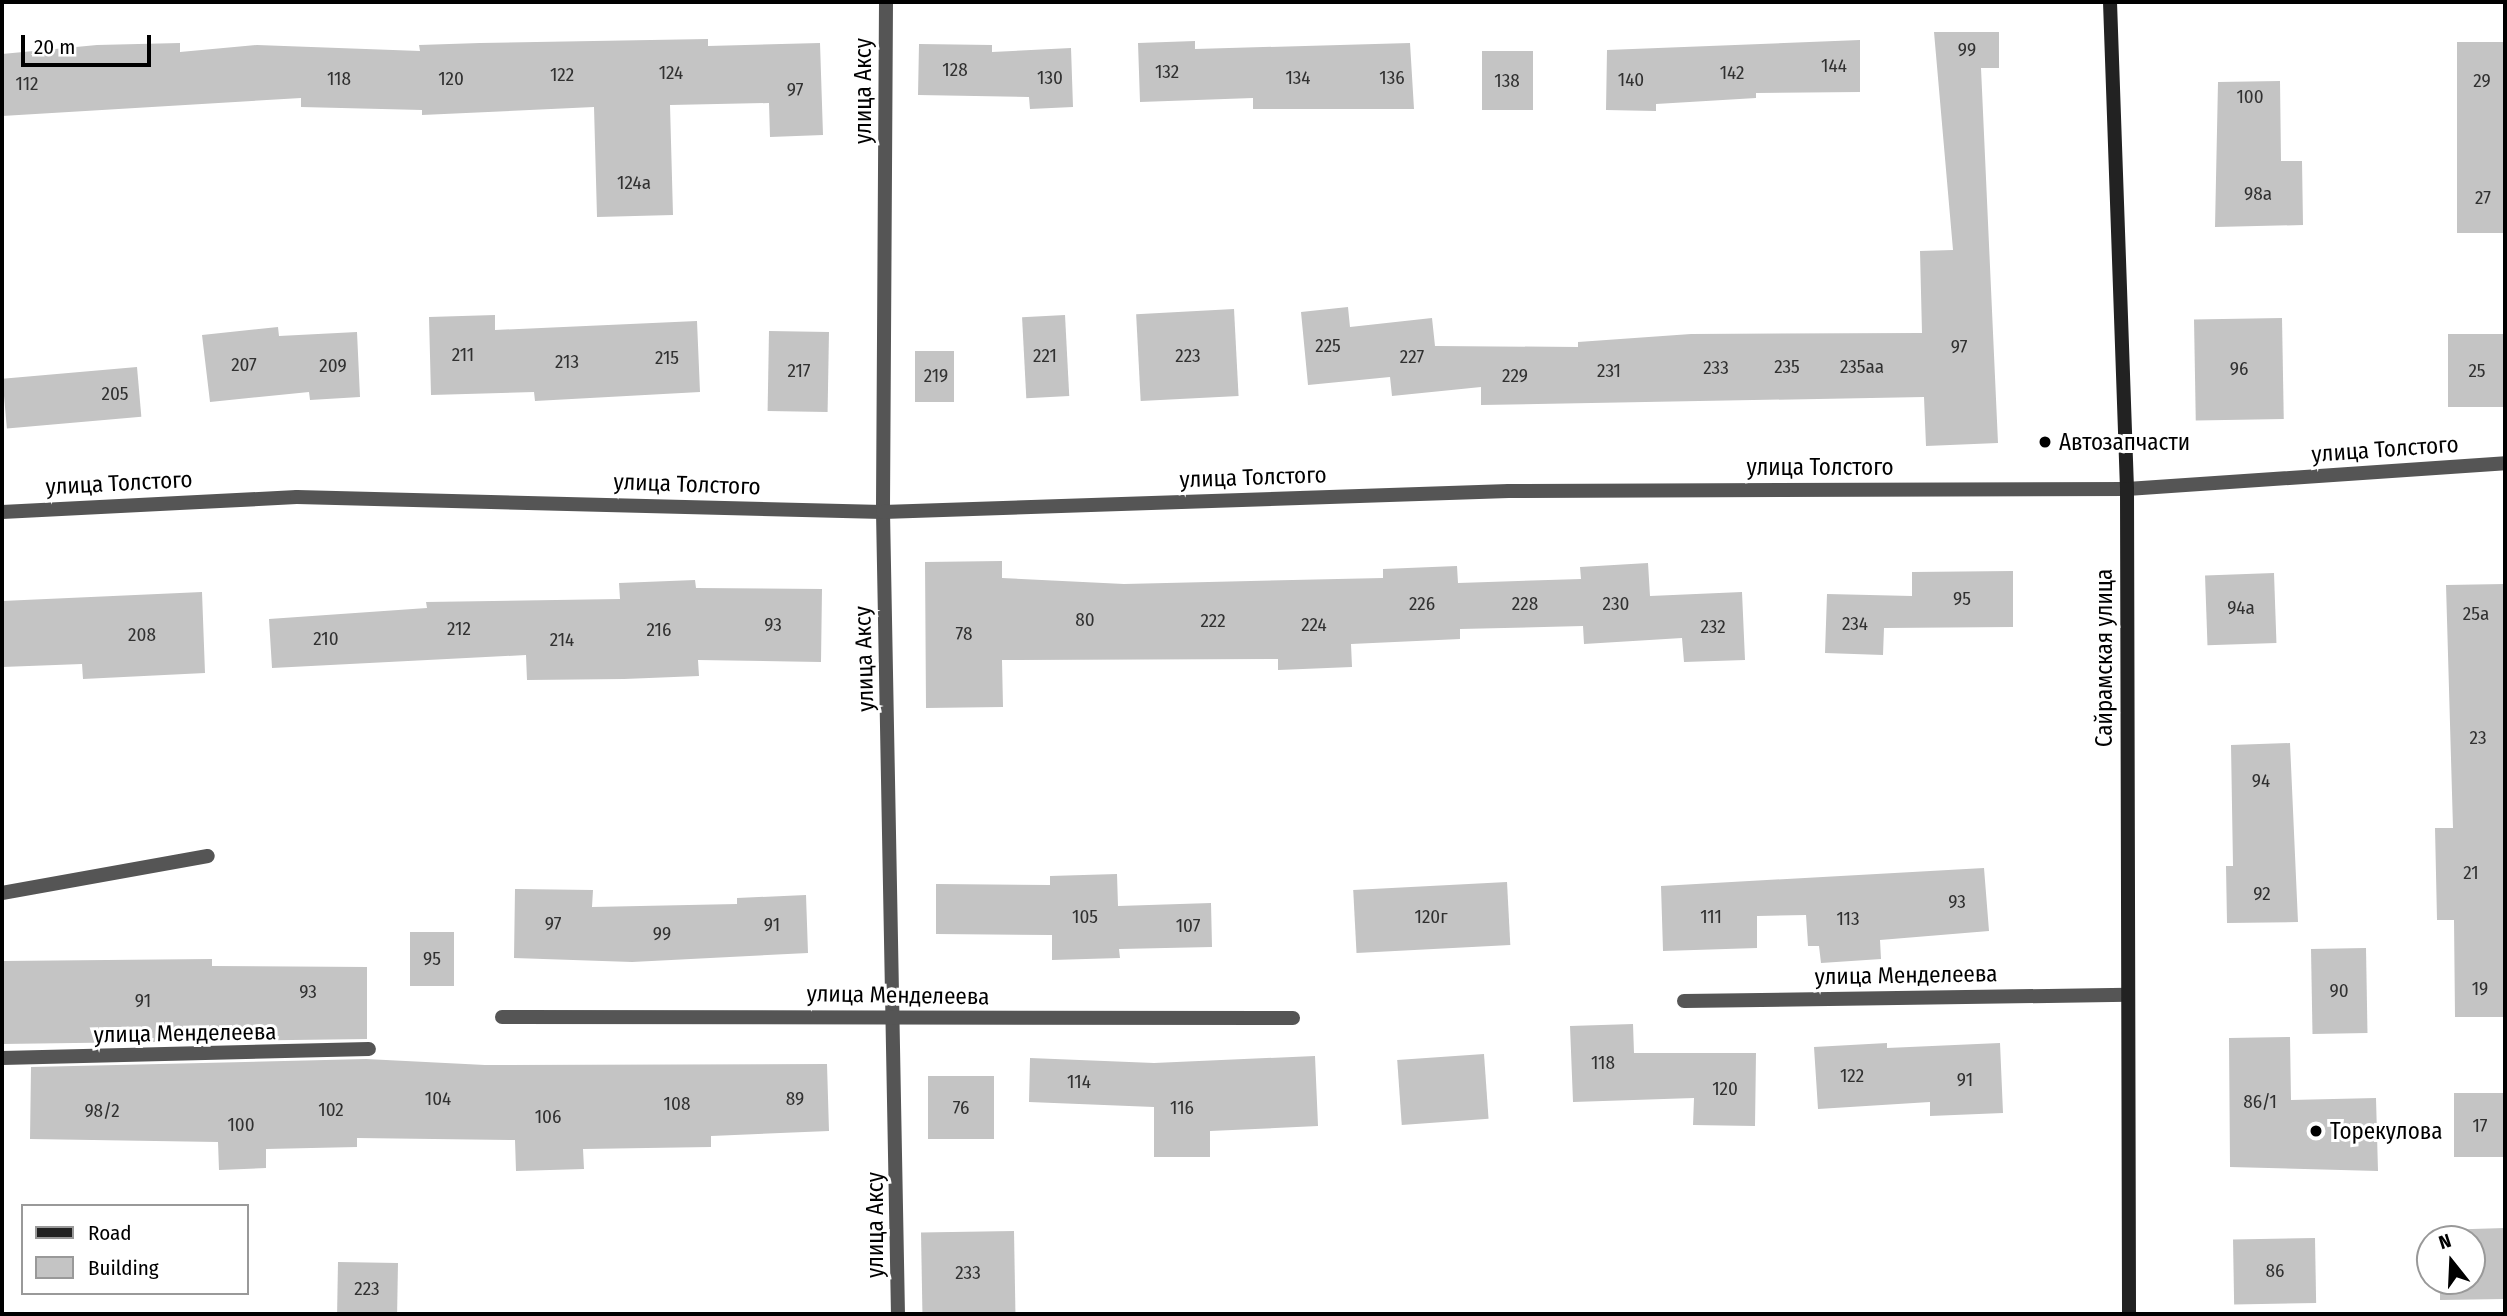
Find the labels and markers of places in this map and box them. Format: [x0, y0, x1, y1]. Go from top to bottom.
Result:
place label: Автозапчасти [2059, 428, 2190, 456]
marker: Автозапчасти [2037, 434, 2053, 450]
place label: Торекулова [2330, 1117, 2442, 1145]
marker: Торекулова [2308, 1123, 2324, 1139]

